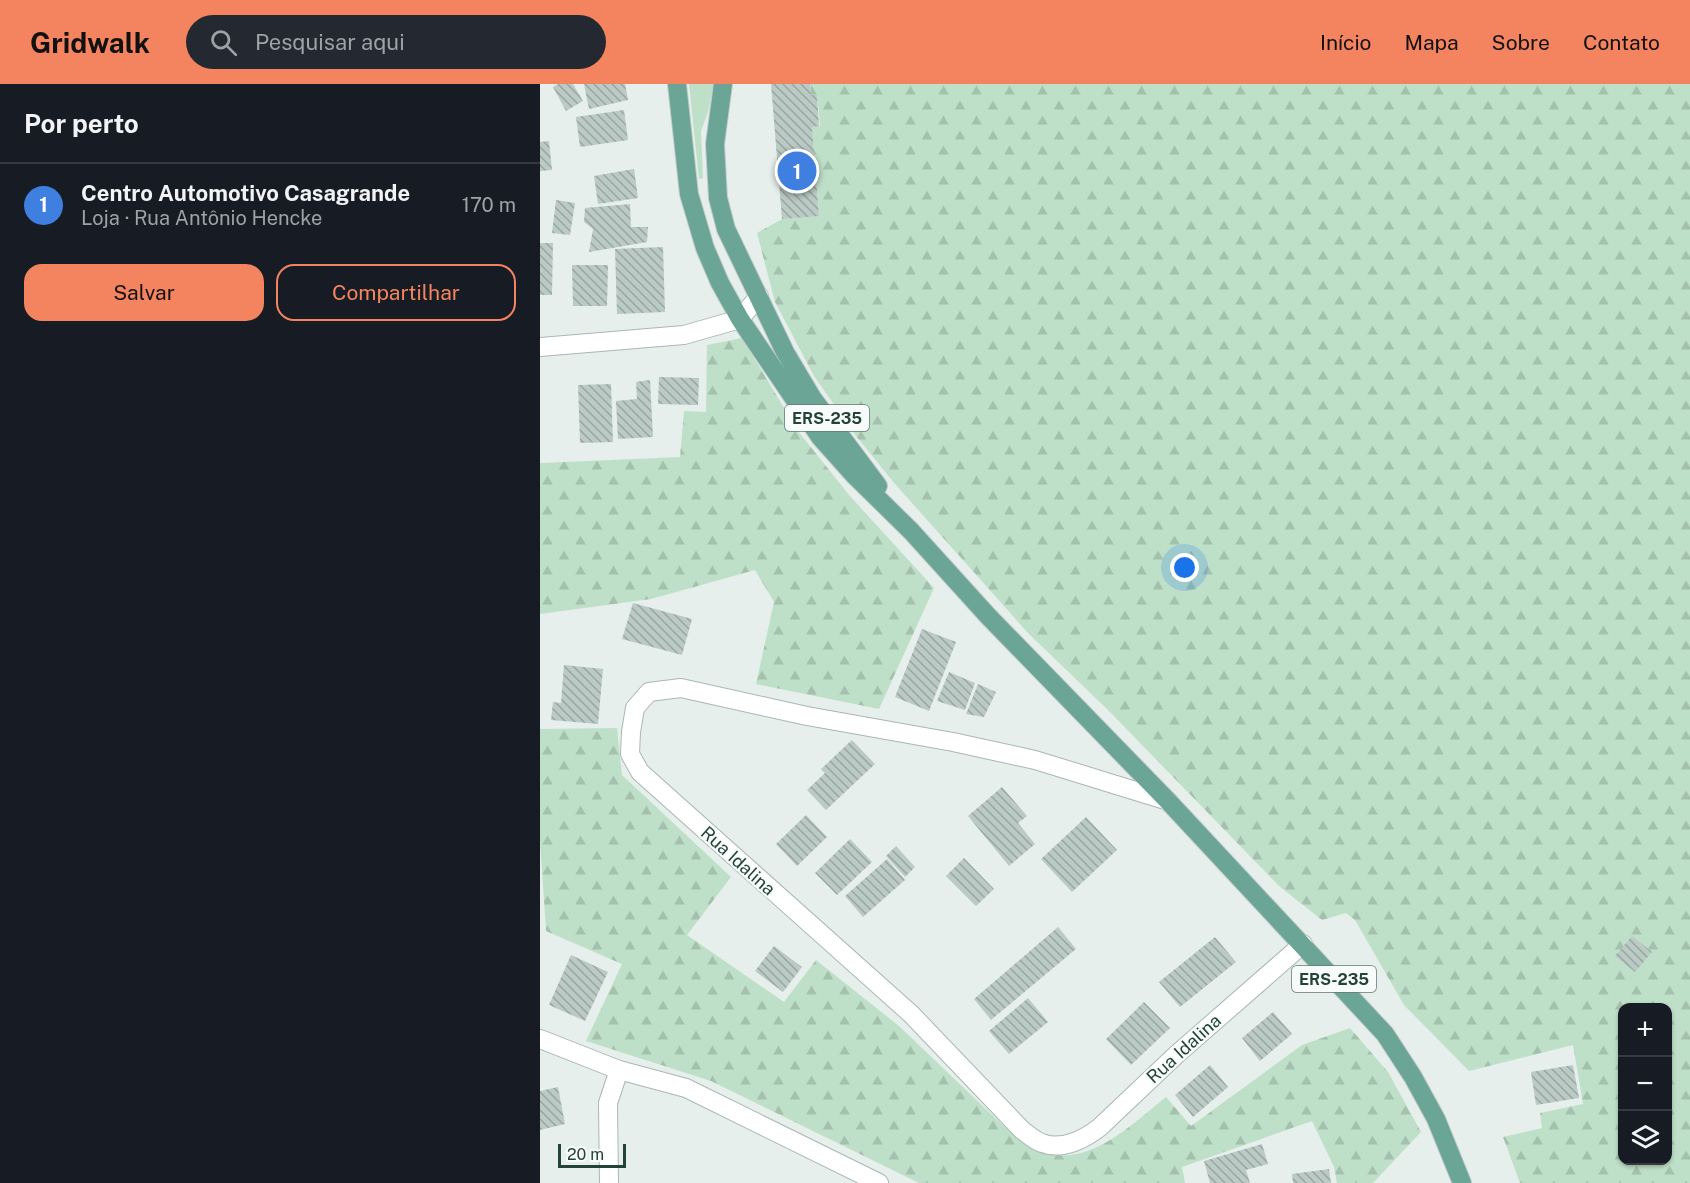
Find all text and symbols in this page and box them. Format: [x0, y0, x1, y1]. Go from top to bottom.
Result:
search box [186, 15, 606, 69]
text: Gridwalk [30, 26, 150, 59]
icon: search [207, 26, 240, 59]
text: Pesquisar aqui [255, 29, 405, 55]
text: Início [1320, 30, 1371, 55]
text: Mapa [1404, 30, 1459, 55]
text: Sobre [1492, 30, 1550, 55]
text: Contato [1583, 30, 1660, 55]
text: Por perto [24, 108, 139, 139]
pin: 1 [778, 148, 816, 194]
text: Centro Automotivo Casagrande [81, 180, 410, 206]
text: 1 [39, 193, 48, 217]
text: 170 m [462, 193, 516, 217]
text: Loja · Rua Antônio Hencke [81, 206, 322, 230]
button: Salvar [24, 264, 264, 321]
button: Compartilhar [276, 264, 516, 321]
road number: ERS-235 [785, 405, 869, 431]
your location [1170, 553, 1199, 582]
street label: Rua Idalina [697, 822, 780, 899]
road number: ERS-235 [1292, 966, 1376, 992]
map controls [1618, 1003, 1672, 1165]
button: + [1618, 1003, 1672, 1057]
street label: Rua Idalina [1142, 1010, 1225, 1087]
button: − [1618, 1057, 1672, 1111]
button: layers [1618, 1111, 1672, 1165]
scale bar [558, 1141, 626, 1168]
text: 20 m [567, 1145, 604, 1164]

